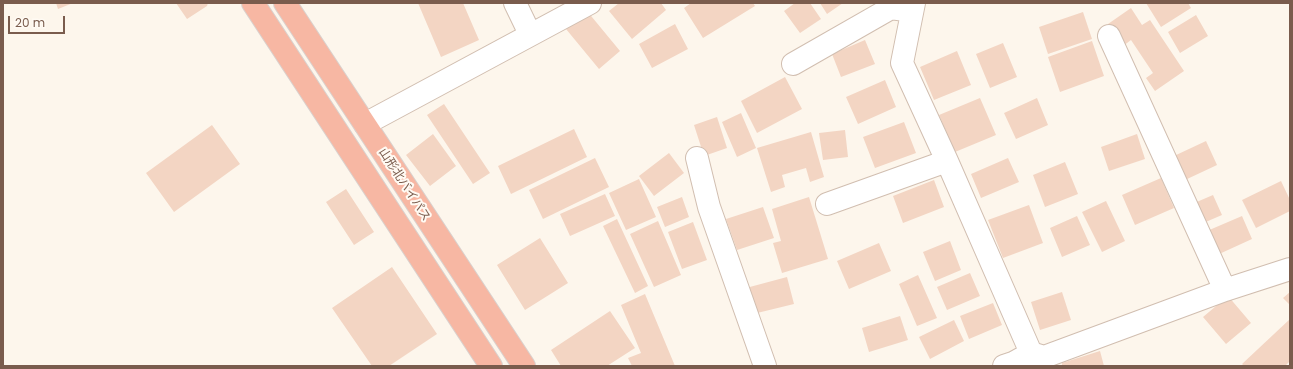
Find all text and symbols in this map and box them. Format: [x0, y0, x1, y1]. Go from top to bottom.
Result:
scale bar [10, 8, 67, 34]
text: 20 m [15, 14, 45, 31]
street label: 山形北バイパス [375, 146, 433, 224]

